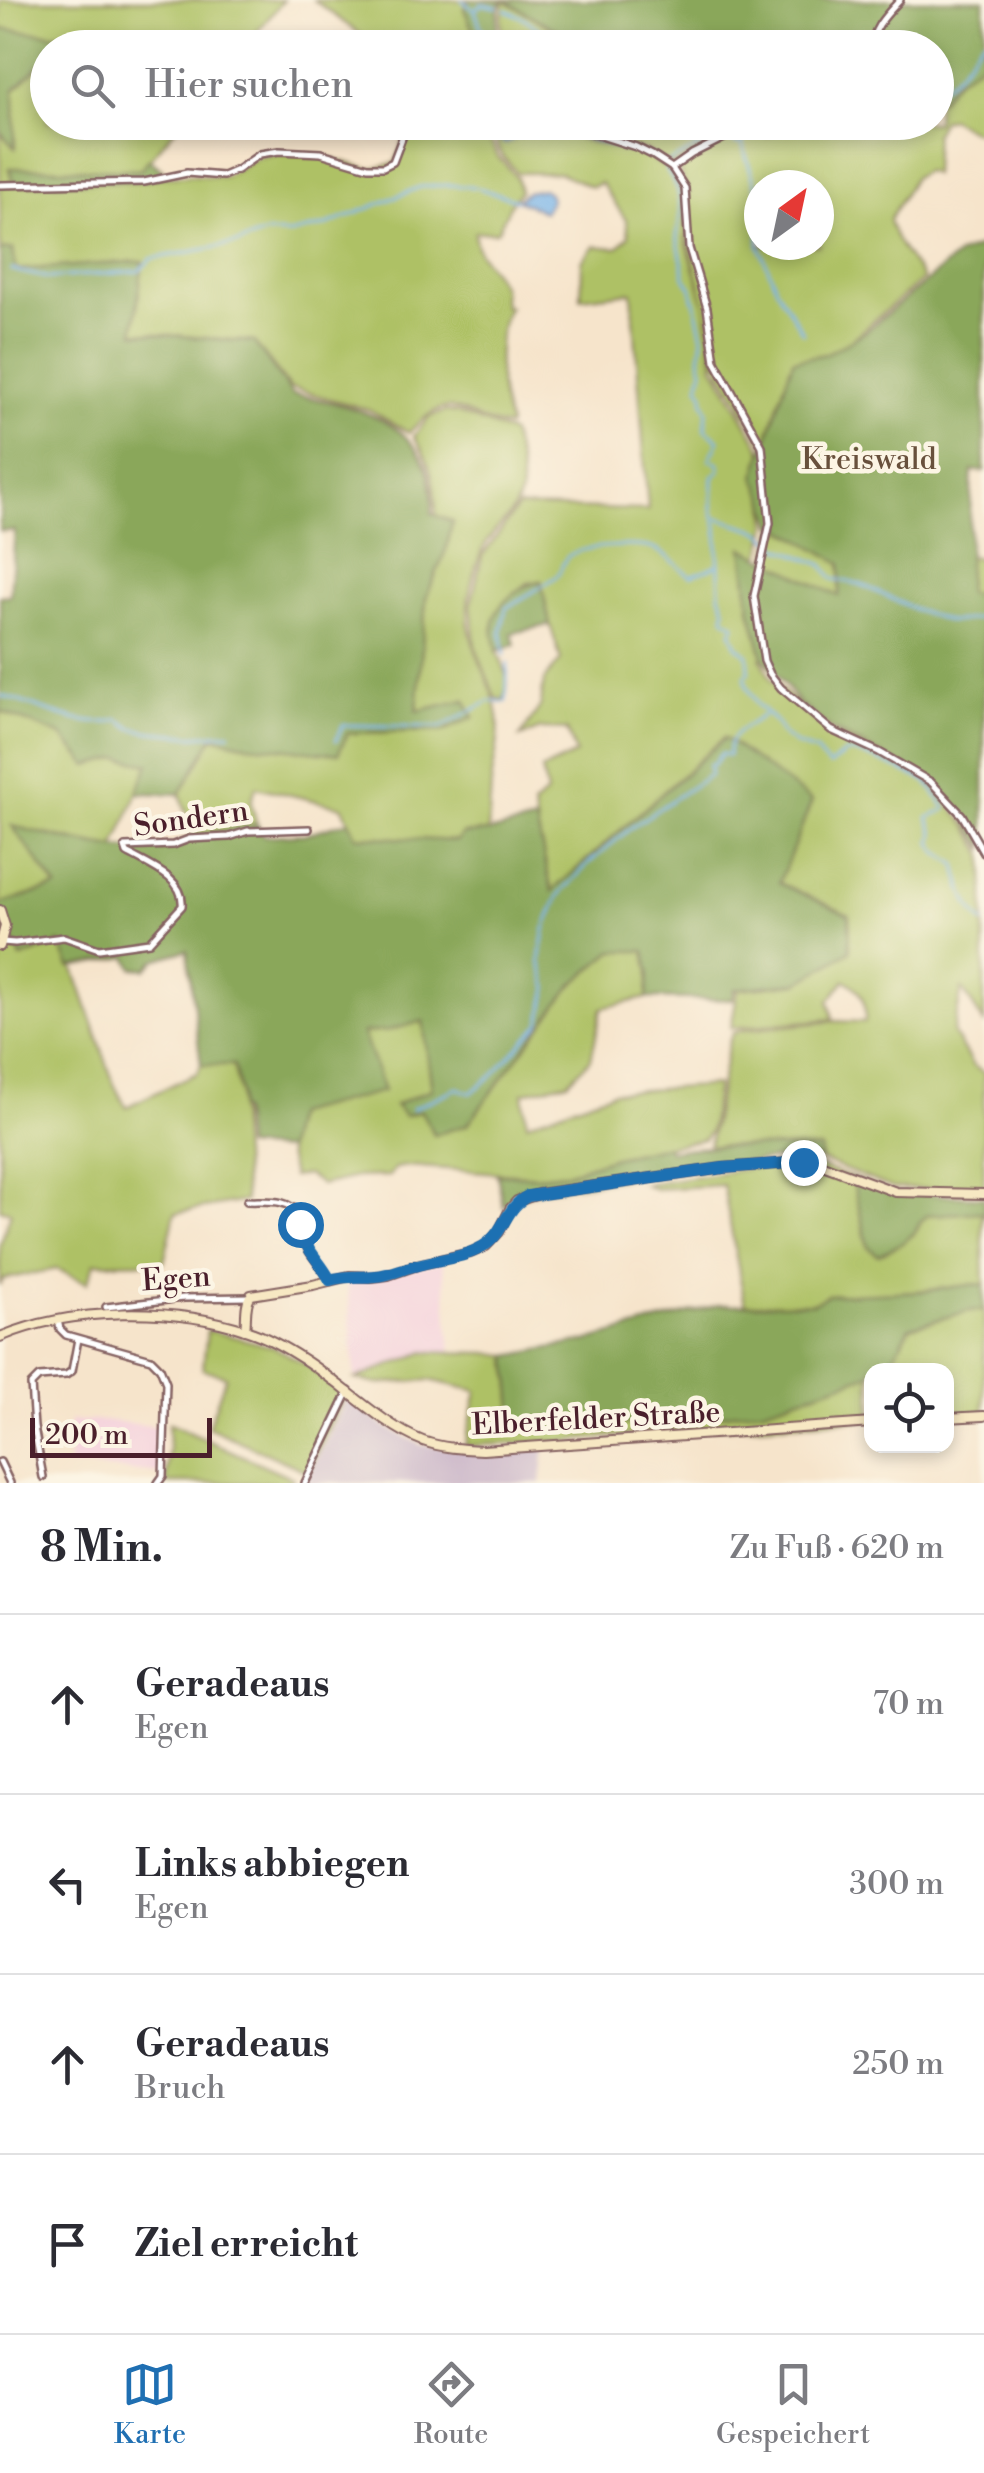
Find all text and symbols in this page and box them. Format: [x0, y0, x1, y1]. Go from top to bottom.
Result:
search box [30, 30, 954, 140]
icon: search [65, 58, 120, 113]
text: Hier suchen [145, 62, 353, 109]
north arrow [744, 170, 834, 260]
park label: Kreiswald [801, 441, 937, 479]
street label: Sondern [131, 792, 251, 846]
route end [781, 1140, 827, 1186]
route start [278, 1202, 324, 1248]
street label: Egen [140, 1258, 212, 1300]
map controls [864, 1363, 954, 1453]
button: locate [864, 1363, 954, 1453]
street label: Elberfelder Straße [471, 1394, 721, 1444]
scale bar [30, 1413, 212, 1458]
text: 200 m [45, 1418, 128, 1453]
text: 8 Min. [40, 1522, 163, 1575]
text: Zu Fuß · 620 m [729, 1528, 944, 1568]
text: Geradeaus [135, 1661, 329, 1708]
icon: ahead [40, 1677, 95, 1732]
text: 70 m [873, 1684, 944, 1724]
text: Egen [135, 1708, 209, 1748]
text: Links abbiegen [135, 1841, 409, 1888]
icon: left [40, 1857, 95, 1912]
text: 300 m [849, 1864, 944, 1904]
text: Egen [135, 1888, 209, 1928]
text: Geradeaus [135, 2021, 329, 2068]
icon: ahead [40, 2037, 95, 2092]
text: 250 m [852, 2044, 944, 2084]
text: Bruch [135, 2068, 225, 2108]
icon: arrive [40, 2217, 95, 2272]
text: Ziel erreicht [135, 2221, 358, 2268]
tab: Karte [114, 2357, 186, 2452]
tab: Route [414, 2357, 488, 2452]
tab: Gespeichert [716, 2357, 870, 2452]

